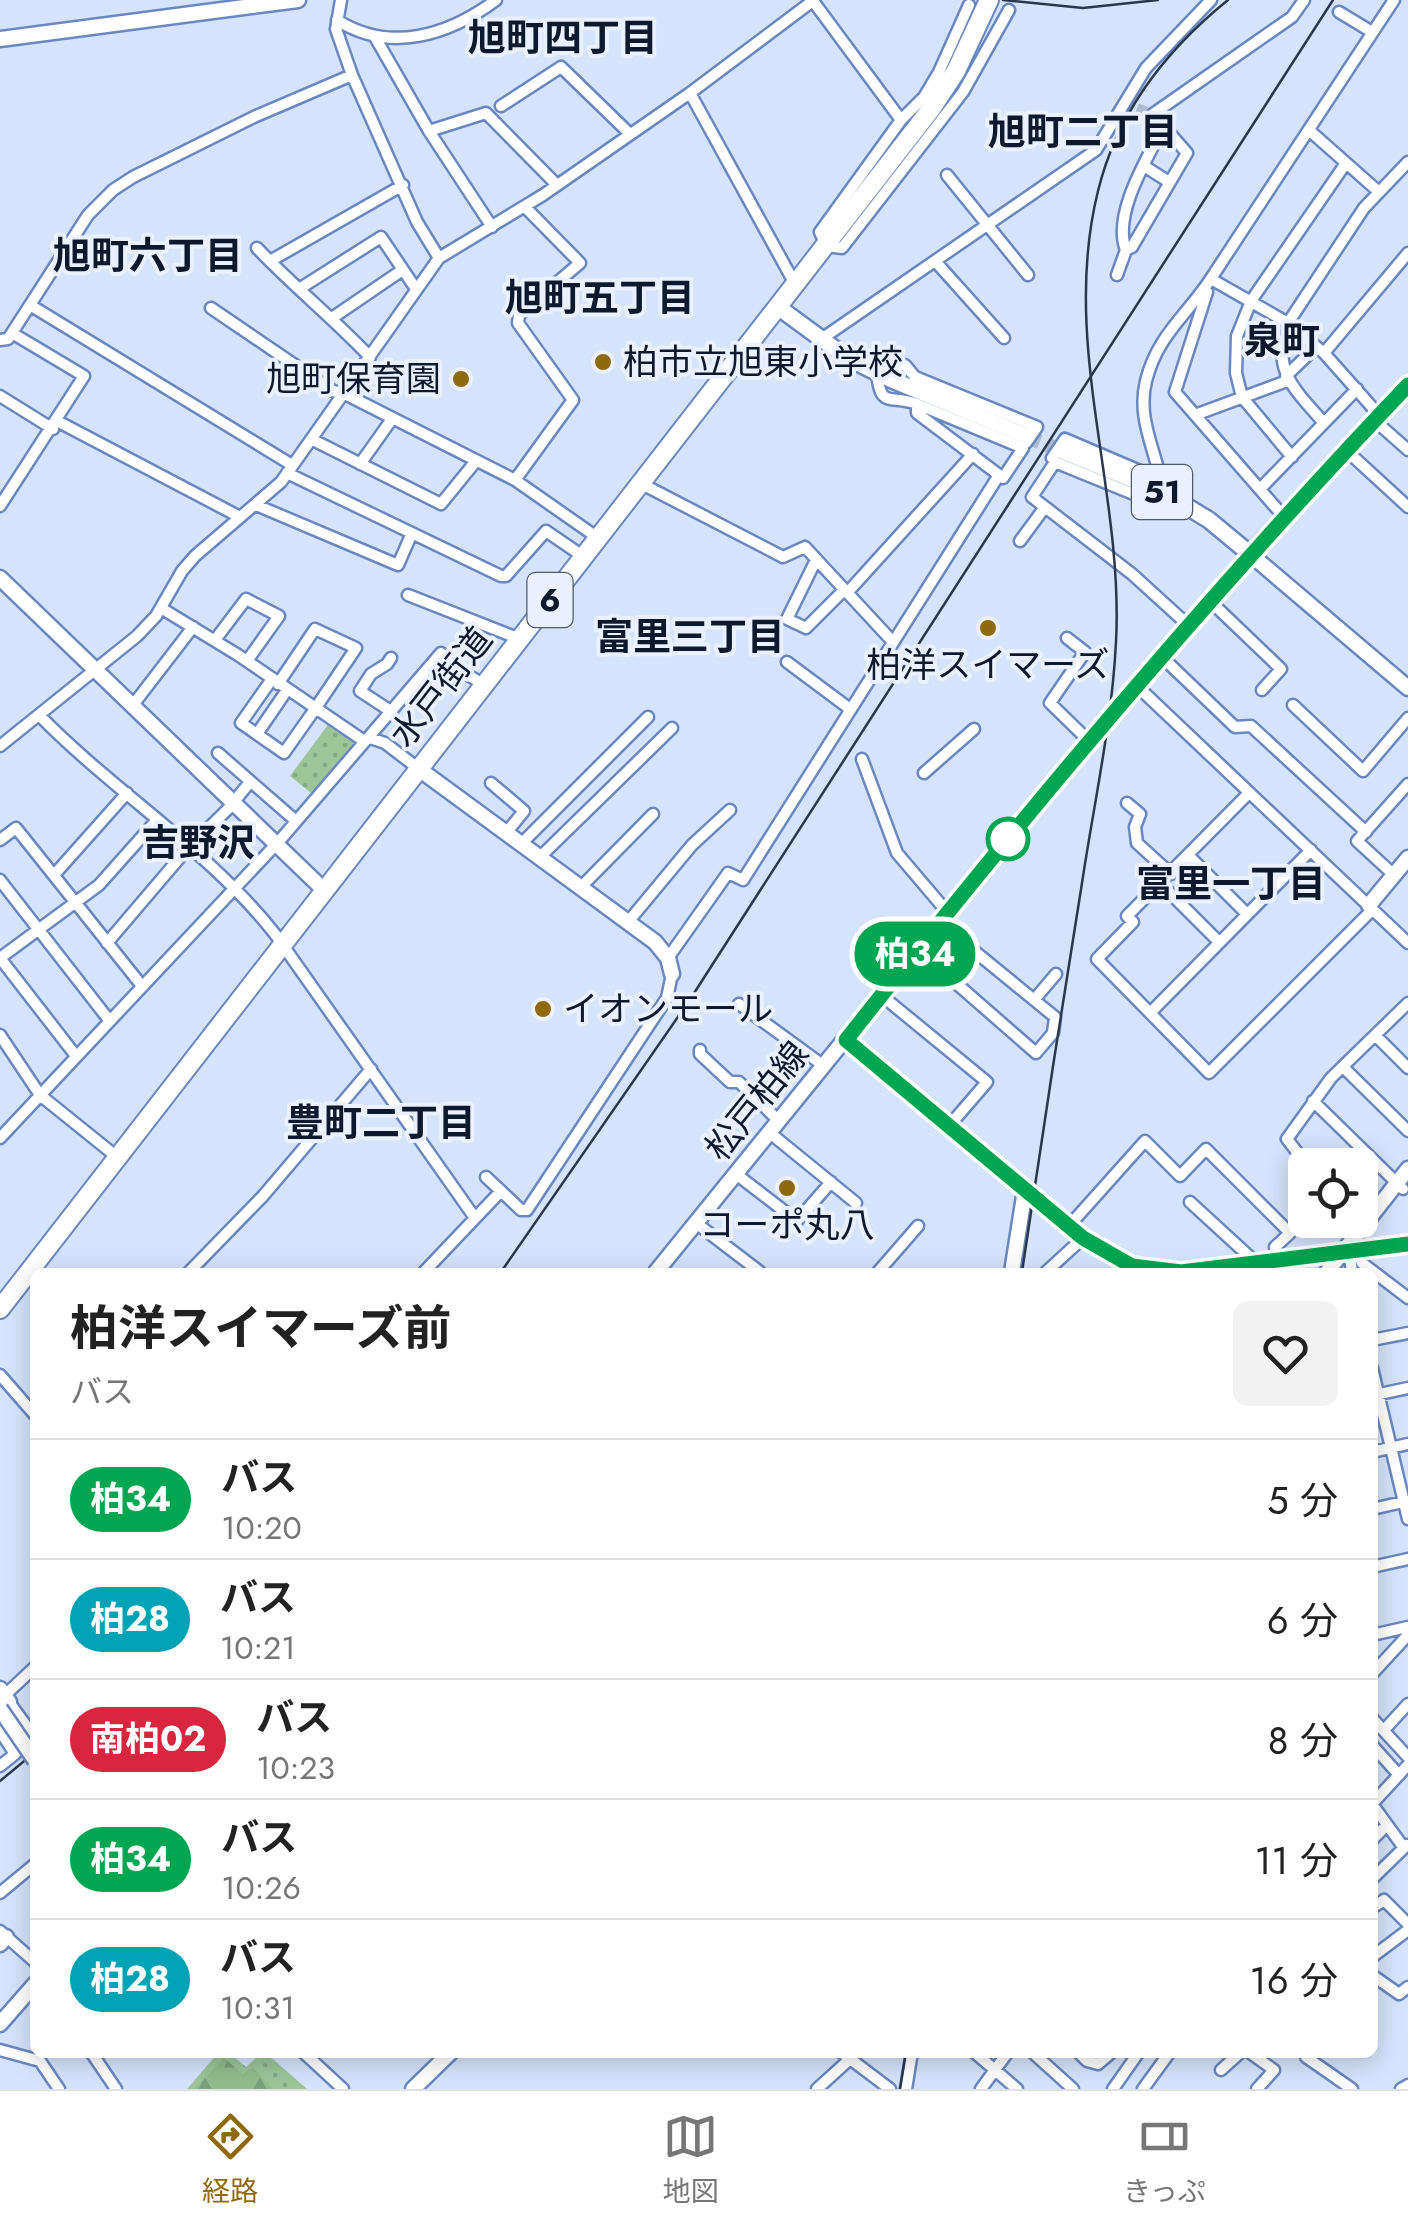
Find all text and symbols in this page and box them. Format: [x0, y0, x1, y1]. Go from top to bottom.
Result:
district label: 旭町四丁目 [468, 10, 658, 65]
district label: 旭町二丁目 [988, 104, 1178, 159]
district label: 旭町六丁目 [53, 228, 243, 283]
district label: 旭町五丁目 [505, 270, 695, 325]
district label: 泉町 [1244, 313, 1320, 368]
place label: 柏市立旭東小学校 [623, 337, 903, 387]
marker: 柏市立旭東小学校 [592, 351, 614, 373]
place label: 旭町保育園 [266, 354, 441, 404]
marker: 旭町保育園 [450, 368, 472, 390]
road number: 51 [1132, 465, 1192, 519]
road number: 6 [528, 573, 572, 627]
district label: 富里三丁目 [595, 609, 785, 664]
street label: 水戸街道 [378, 616, 504, 758]
marker: 柏洋スイマーズ [977, 617, 999, 639]
place label: 柏洋スイマーズ [866, 640, 1110, 690]
district label: 吉野沢 [141, 815, 255, 870]
unlabelled marker [987, 818, 1029, 860]
district label: 富里一丁目 [1136, 856, 1326, 911]
line badge: 柏34 [858, 922, 972, 986]
text: 柏34 [874, 929, 956, 979]
place label: イオンモール [563, 984, 773, 1034]
marker: イオンモール [532, 998, 554, 1020]
street label: 松戸柏線 [694, 1031, 820, 1171]
district label: 豊町二丁目 [286, 1095, 476, 1150]
map controls [1288, 1148, 1378, 1238]
button: locate [1288, 1148, 1378, 1238]
marker: コーポ丸八 [776, 1177, 798, 1199]
place label: コーポ丸八 [699, 1200, 875, 1250]
text: 柏洋スイマーズ前 [70, 1294, 452, 1363]
button: heart [1233, 1301, 1338, 1406]
text: バス [70, 1369, 134, 1415]
text: バス [221, 1450, 297, 1505]
text: 5 分 [1267, 1473, 1338, 1528]
text: 柏34 [90, 1474, 171, 1524]
text: 10:20 [221, 1505, 302, 1551]
text: バス [220, 1570, 296, 1625]
text: 6 分 [1267, 1593, 1338, 1648]
text: 柏28 [90, 1594, 170, 1644]
text: 10:21 [220, 1625, 296, 1671]
text: バス [256, 1690, 332, 1745]
text: 8 分 [1268, 1713, 1338, 1768]
text: 南柏02 [90, 1714, 206, 1764]
text: 10:23 [256, 1745, 335, 1791]
text: バス [221, 1810, 297, 1865]
text: 11 分 [1254, 1833, 1338, 1888]
text: 柏34 [90, 1834, 171, 1884]
text: 10:26 [221, 1865, 301, 1911]
text: バス [220, 1930, 296, 1985]
text: 16 分 [1250, 1953, 1338, 2008]
text: 柏28 [90, 1954, 170, 2004]
text: 10:31 [220, 1985, 295, 2031]
tab: 経路 [202, 2109, 258, 2212]
tab: 地図 [663, 2109, 719, 2212]
tab: きっぷ [1123, 2109, 1206, 2212]

